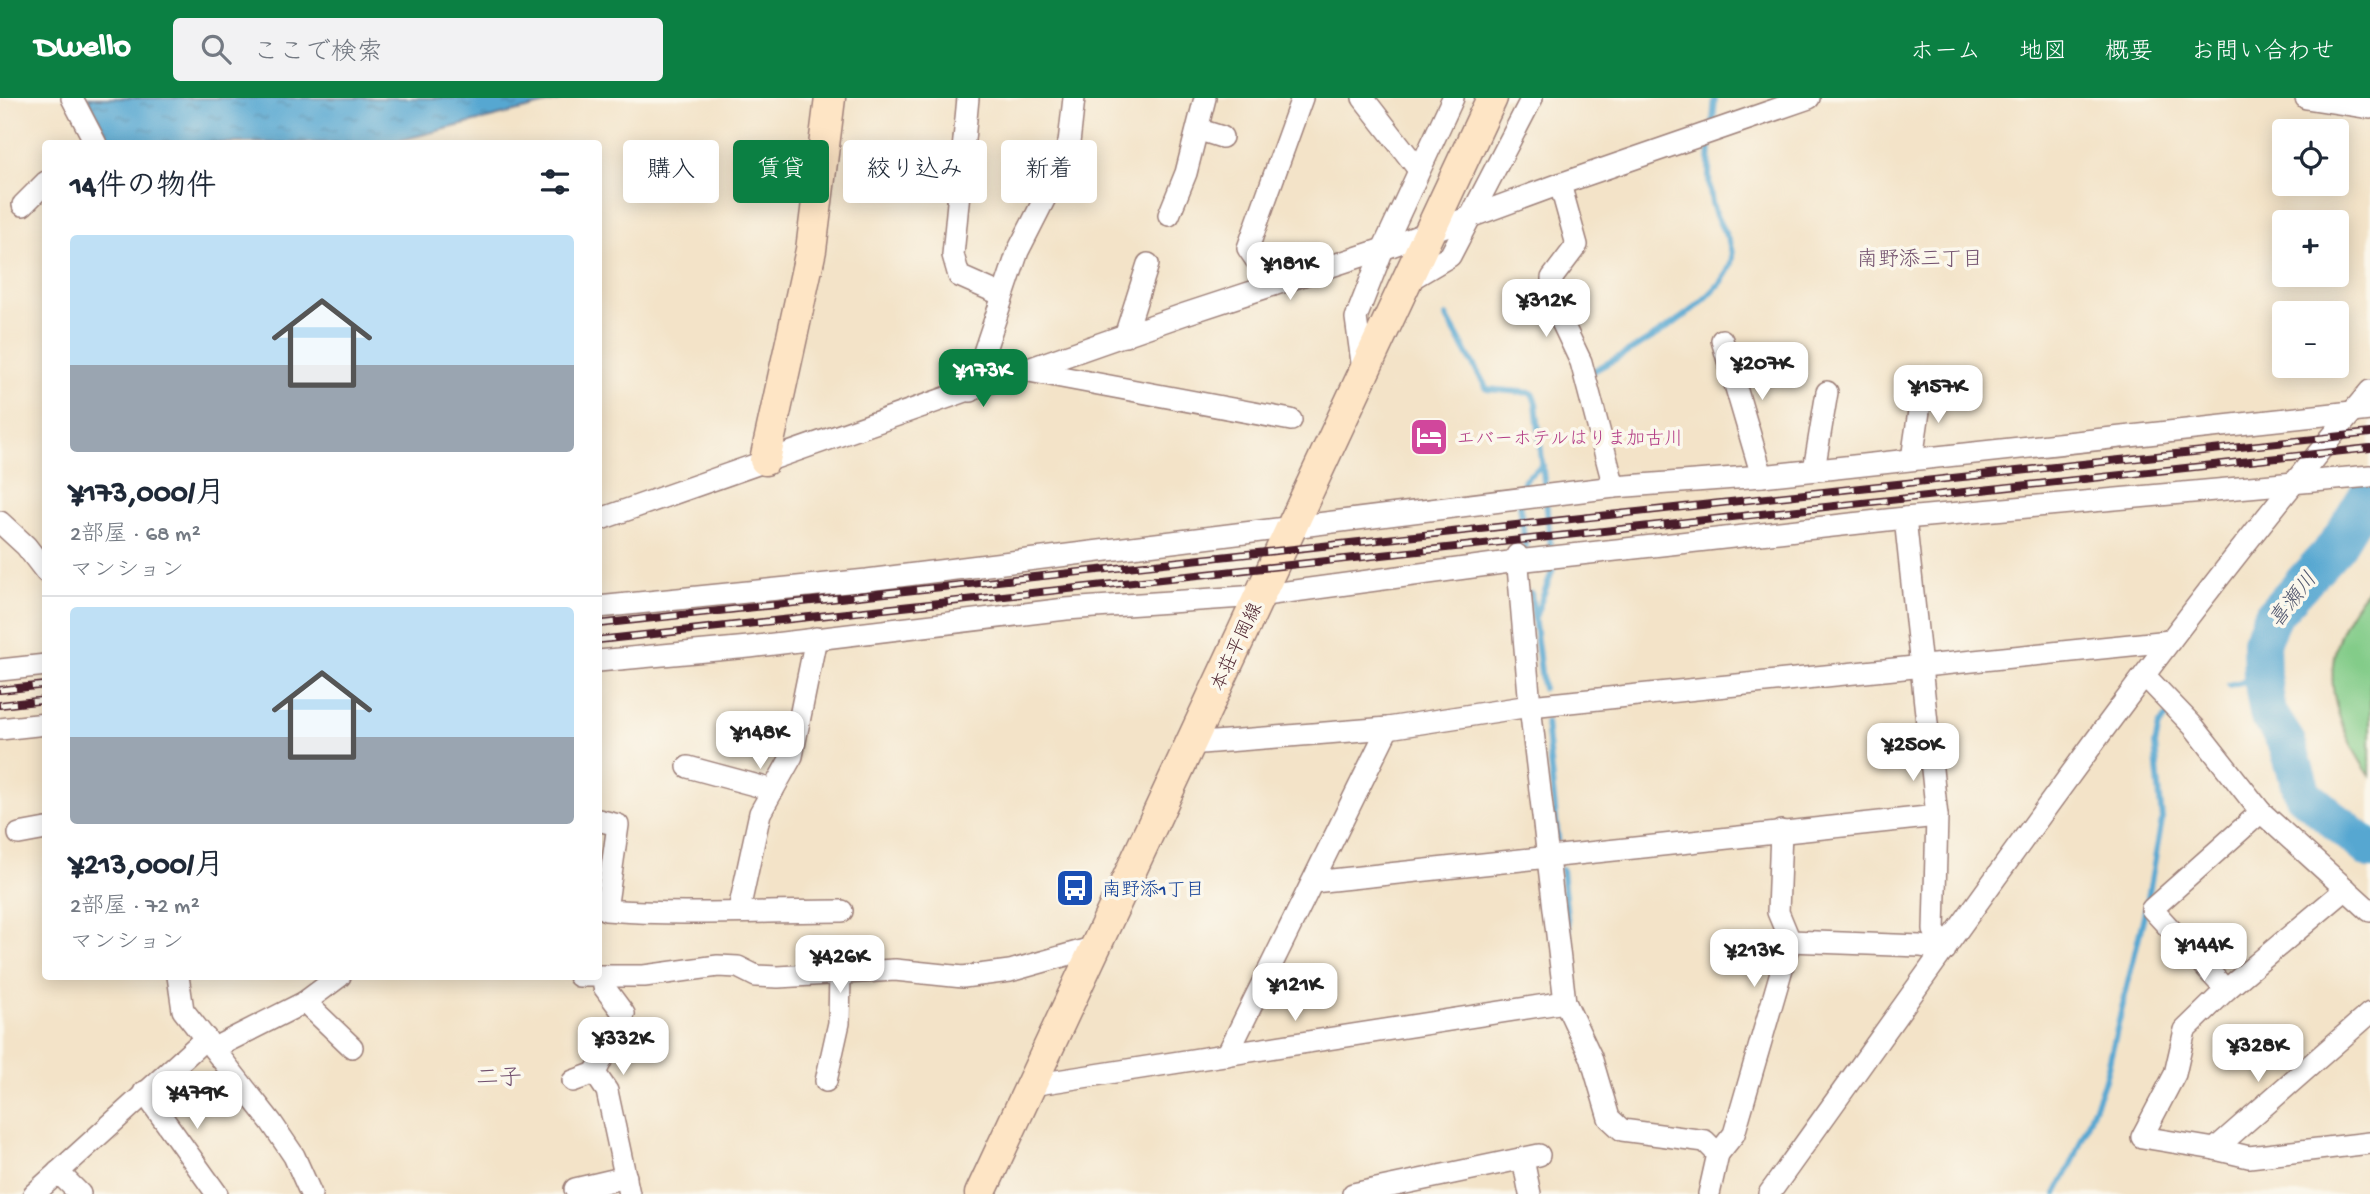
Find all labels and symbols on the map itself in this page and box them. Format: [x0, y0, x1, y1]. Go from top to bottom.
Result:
pin: ¥181K [1241, 242, 1339, 302]
district label: 南野添三丁目 [1857, 247, 1983, 274]
pin: ¥312K [1497, 280, 1595, 339]
pin: ¥207K [1713, 342, 1811, 402]
pin: ¥173K [934, 350, 1032, 409]
pin: ¥157K [1889, 366, 1987, 425]
hotel icon: エバーホテルはりま加古川 [1408, 416, 1450, 458]
place label: エバーホテルはりま加古川 [1456, 428, 1683, 452]
water label: 喜瀬川 [2264, 567, 2324, 634]
street label: 本荘平岡線 [1207, 599, 1269, 695]
pin: ¥148K [711, 712, 809, 771]
pin: ¥250K [1864, 724, 1962, 783]
bus stop icon: 南野添1丁目 [1054, 867, 1096, 909]
place label: 南野添1丁目 [1102, 879, 1205, 903]
pin: ¥144K [2155, 924, 2253, 983]
pin: ¥213K [1705, 930, 1803, 989]
pin: ¥426K [791, 936, 889, 995]
pin: ¥121K [1246, 964, 1344, 1023]
pin: ¥332K [574, 1018, 672, 1077]
pin: ¥328K [2209, 1024, 2307, 1084]
district label: 二子 [476, 1066, 522, 1093]
pin: ¥479K [148, 1072, 246, 1131]

